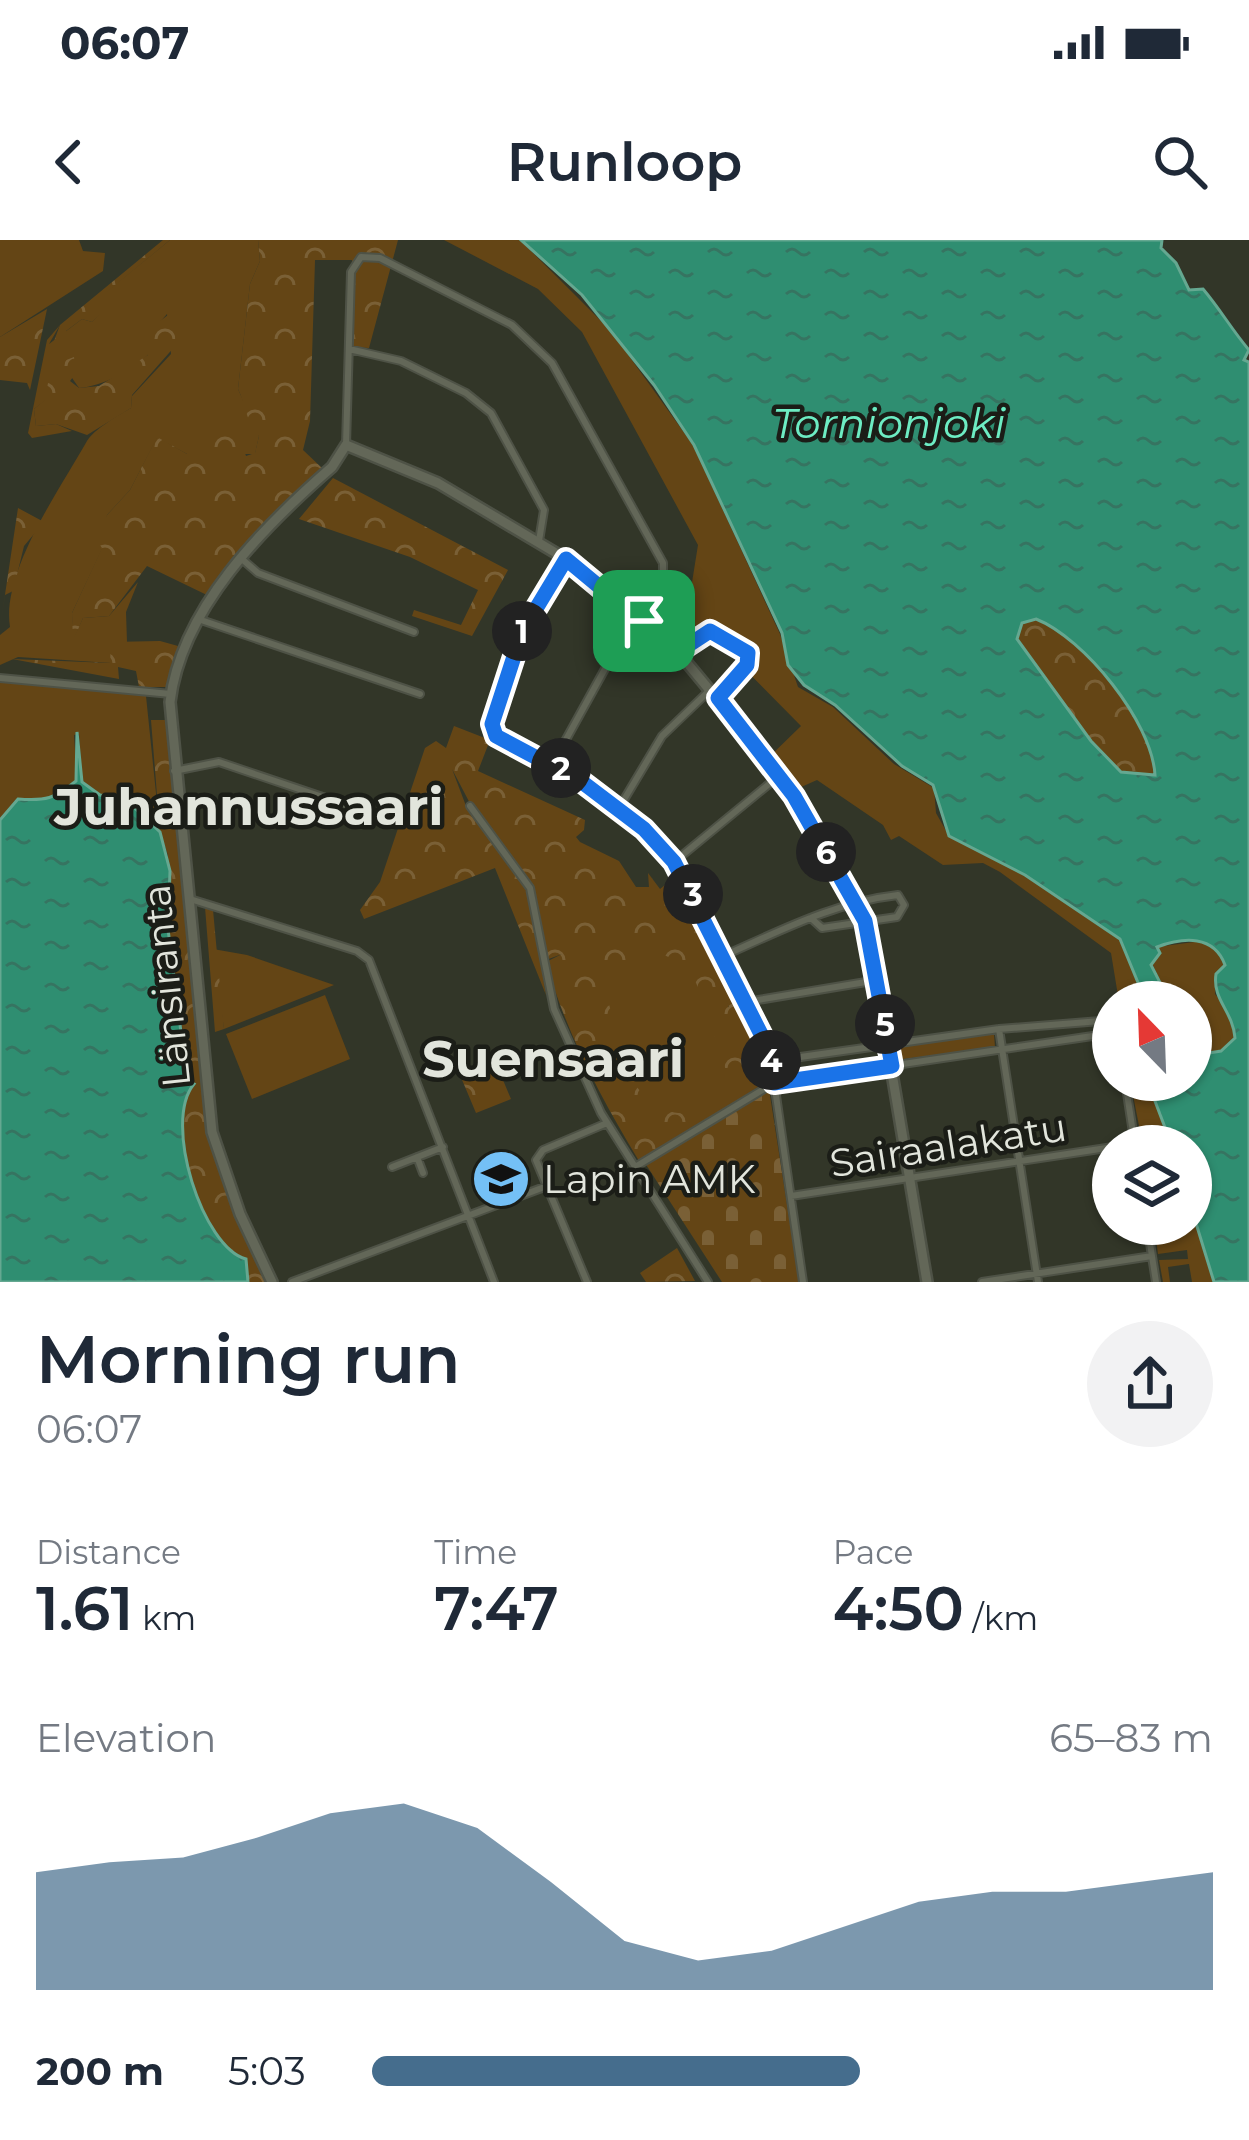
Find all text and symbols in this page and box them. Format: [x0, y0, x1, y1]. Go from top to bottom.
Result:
text: 06:07 [60, 15, 189, 70]
icon: back [36, 129, 102, 195]
text: Runloop [507, 129, 742, 195]
icon: search [1147, 129, 1213, 195]
water label: Tornionjoki [772, 397, 1006, 449]
pin [593, 570, 695, 672]
icon: arrive [611, 588, 677, 654]
pin: 1 [492, 601, 552, 661]
text: 1 [516, 611, 528, 651]
pin: 2 [531, 738, 591, 798]
text: 2 [551, 748, 571, 788]
district label: Juhannussaari [53, 776, 444, 838]
pin: 6 [796, 822, 856, 882]
text: 6 [815, 832, 837, 872]
pin: 3 [663, 864, 723, 924]
text: 3 [683, 874, 703, 914]
street label: Länsiranta [132, 882, 200, 1090]
north arrow [1092, 981, 1212, 1101]
map controls [1092, 981, 1212, 1245]
pin: 5 [855, 994, 915, 1054]
text: 5 [875, 1004, 895, 1044]
district label: Suensaari [422, 1028, 684, 1090]
pin: 4 [741, 1030, 801, 1090]
text: 4 [760, 1040, 782, 1080]
street label: Sairaalakatu [826, 1103, 1070, 1187]
button: layers [1092, 1125, 1212, 1245]
school or university icon: Lapin AMK [470, 1148, 532, 1210]
place label: Lapin AMK [543, 1155, 756, 1203]
text: Morning run [36, 1319, 460, 1400]
button: share [1087, 1321, 1213, 1447]
text: 06:07 [36, 1405, 142, 1453]
text: Distance [36, 1532, 181, 1572]
text: Time [434, 1532, 517, 1572]
text: Pace [833, 1532, 914, 1572]
text: 1.61 [36, 1572, 133, 1645]
text: 7:47 [434, 1572, 559, 1645]
text: 4:50 [833, 1572, 964, 1645]
text: km [133, 1598, 196, 1638]
text: /km [964, 1598, 1038, 1638]
text: Elevation [36, 1714, 216, 1762]
text: 65–83 m [1049, 1714, 1213, 1762]
text: 200 m [36, 2047, 164, 2095]
text: 5:03 [228, 2047, 306, 2095]

